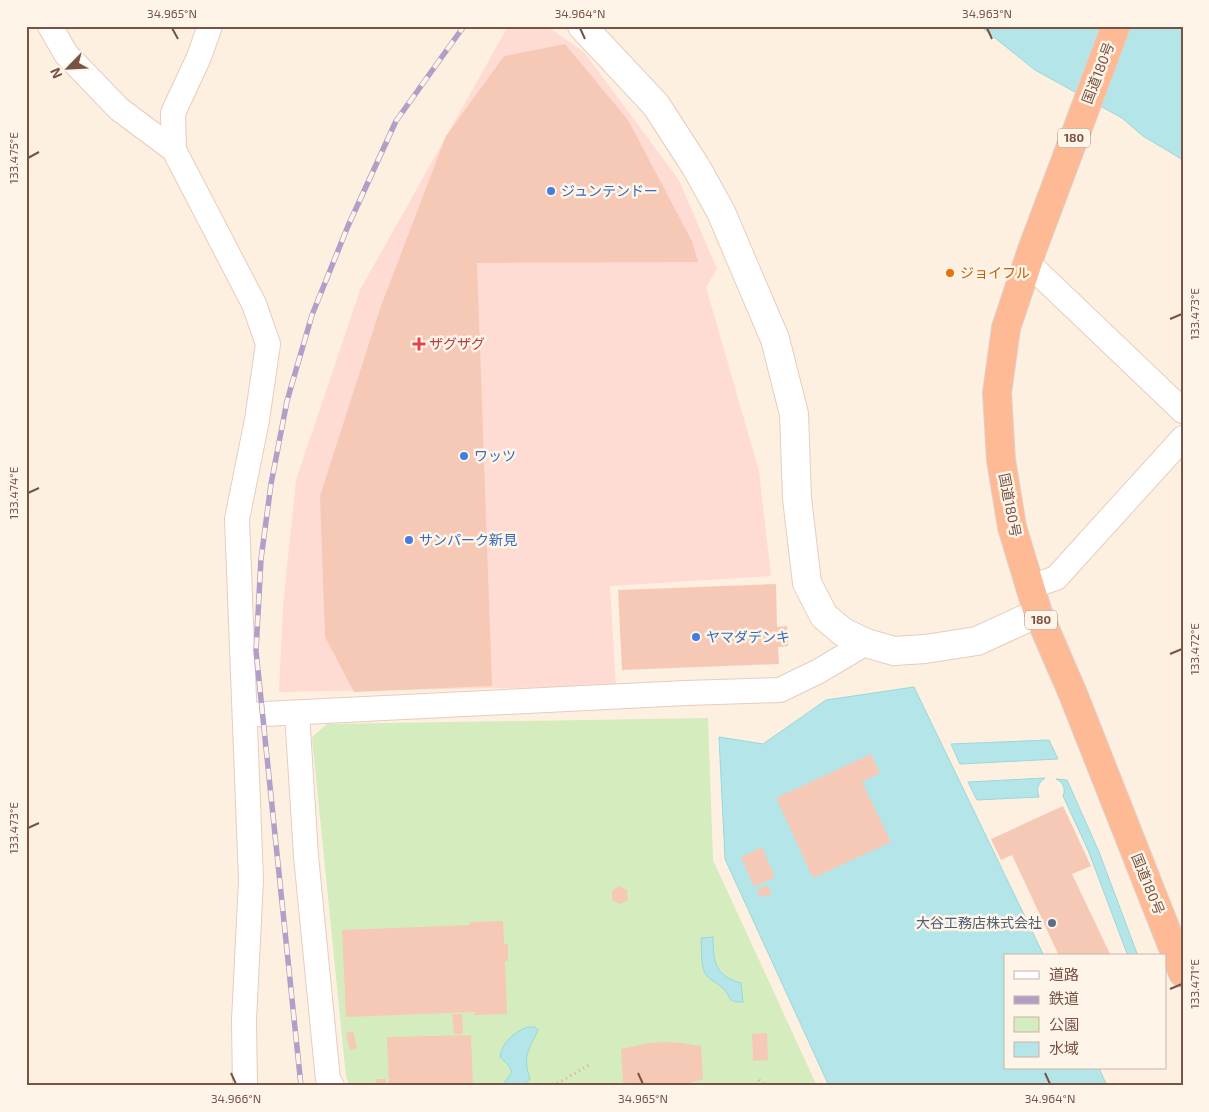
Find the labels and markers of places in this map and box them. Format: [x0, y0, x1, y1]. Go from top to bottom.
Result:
place label: ジュンテンドー [561, 182, 658, 199]
marker: ジュンテンドー [545, 185, 557, 197]
place label: ジョイフル [960, 264, 1030, 281]
marker: ジョイフル [944, 267, 956, 279]
place label: ザグザグ [429, 335, 485, 352]
marker: ザグザグ [413, 338, 425, 350]
place label: ワッツ [474, 447, 516, 464]
marker: ワッツ [458, 450, 470, 462]
place label: サンパーク新見 [419, 531, 517, 548]
marker: サンパーク新見 [403, 534, 415, 546]
place label: ヤマダデンキ [706, 628, 790, 645]
marker: ヤマダデンキ [690, 631, 702, 643]
place label: 大谷工務店株式会社 [916, 914, 1042, 931]
marker: 大谷工務店株式会社 [1046, 917, 1058, 929]

